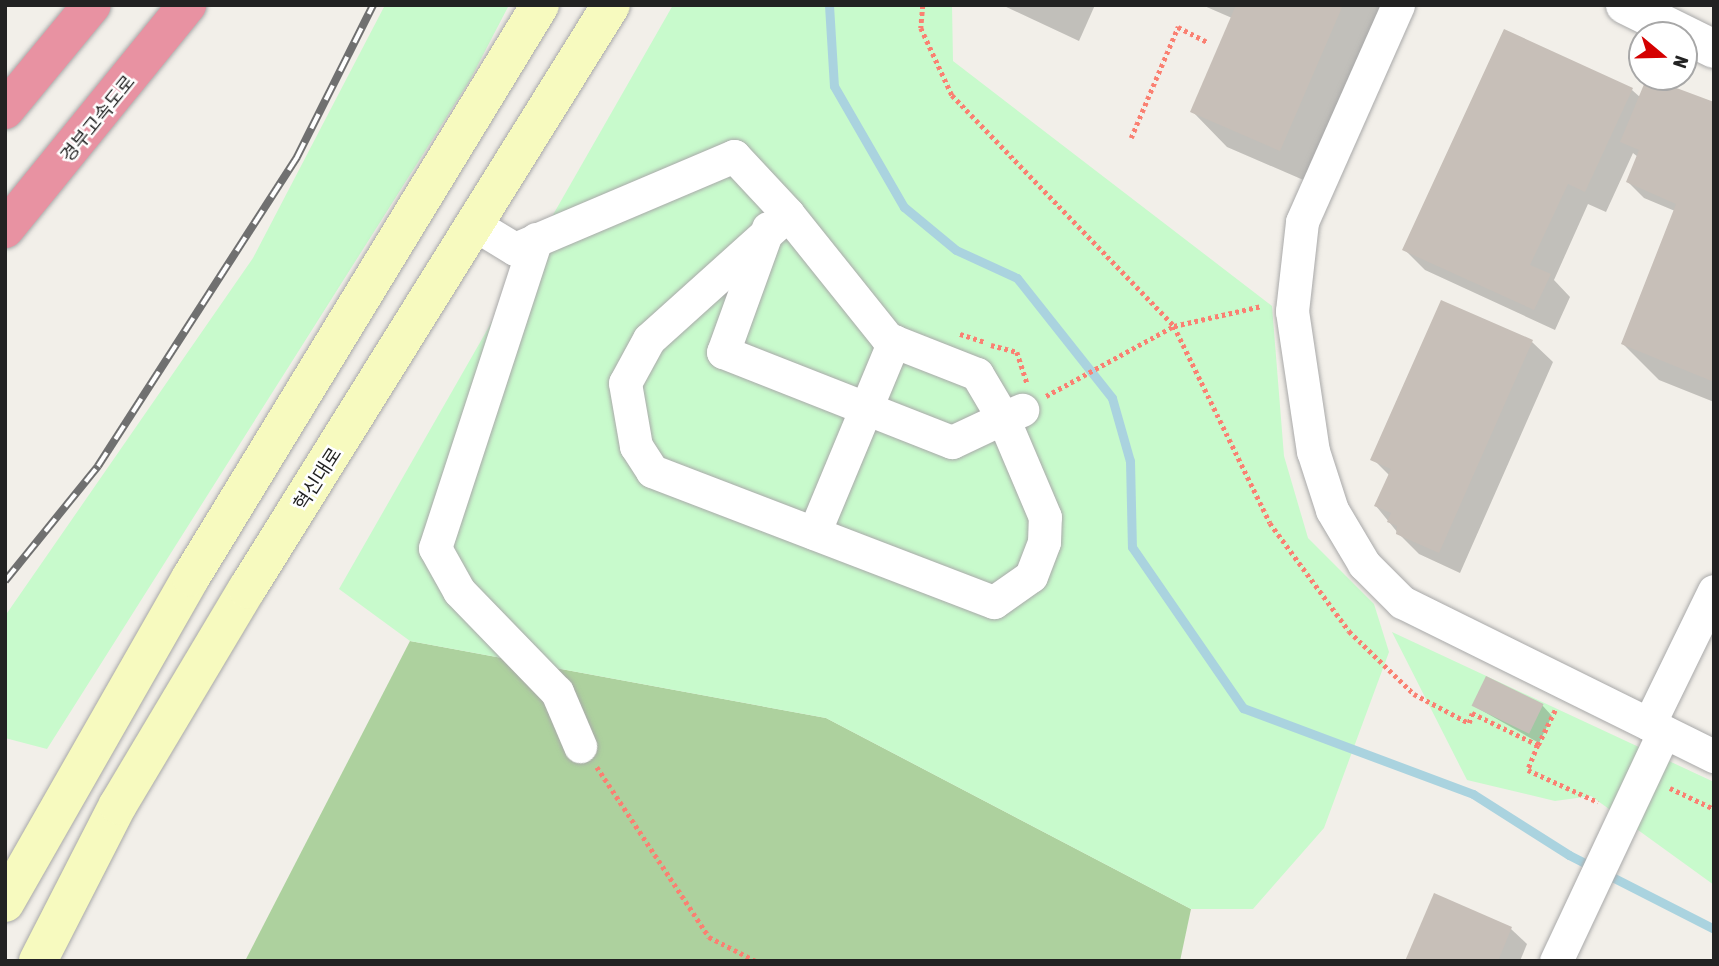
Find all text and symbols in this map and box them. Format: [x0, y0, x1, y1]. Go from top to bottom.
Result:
north arrow [1628, 21, 1698, 91]
text: N [1669, 53, 1693, 71]
street label: 경부고속도로 [56, 71, 140, 167]
street label: 혁신대로 [289, 443, 347, 515]

